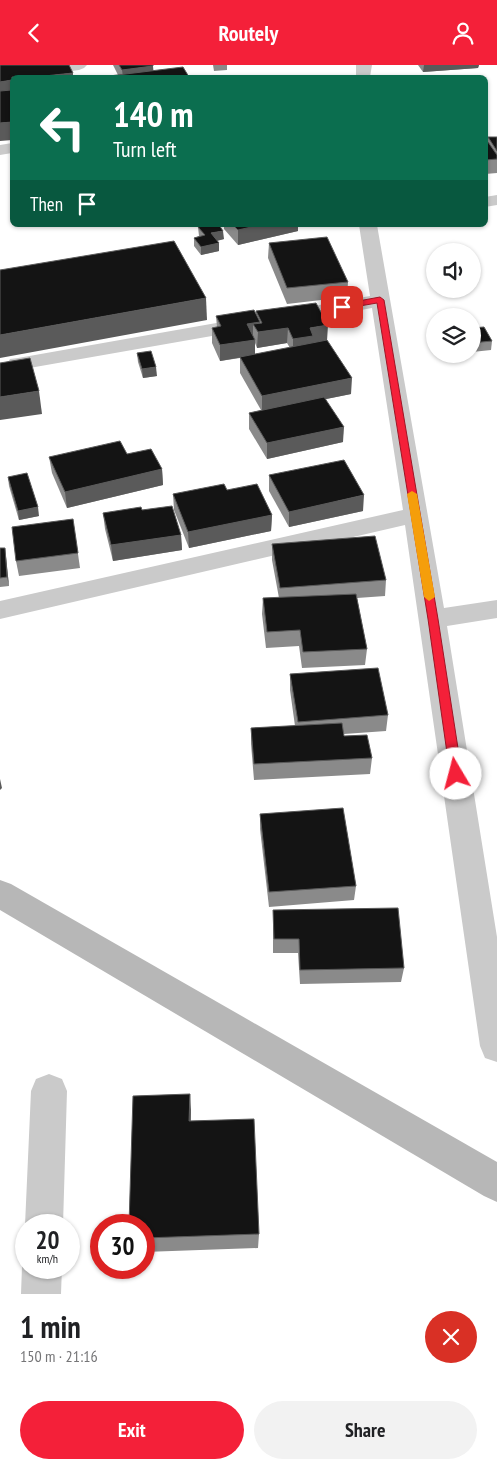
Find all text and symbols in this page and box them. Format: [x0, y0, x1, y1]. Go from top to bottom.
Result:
icon: back [20, 19, 48, 47]
text: Routely [219, 19, 278, 47]
icon: person [449, 19, 477, 47]
text: 140 m [113, 91, 194, 137]
icon: left [30, 95, 95, 160]
text: Turn left [113, 135, 177, 163]
icon: arrive [73, 190, 101, 218]
text: Then [30, 192, 63, 216]
map controls [426, 243, 481, 363]
button: sound [426, 243, 481, 298]
pin [321, 286, 363, 328]
icon: arrive [328, 293, 356, 321]
button: layers [426, 308, 481, 363]
position arrow [429, 747, 481, 799]
speed limit sign: 30 [90, 1214, 155, 1279]
text: 20 [36, 1224, 59, 1256]
text: km/h [37, 1251, 58, 1266]
text: 1 min [20, 1307, 81, 1346]
button: close [425, 1311, 477, 1363]
text: 150 m · 21:16 [20, 1346, 98, 1366]
button: Exit [20, 1401, 244, 1459]
button: Share [254, 1401, 477, 1459]

